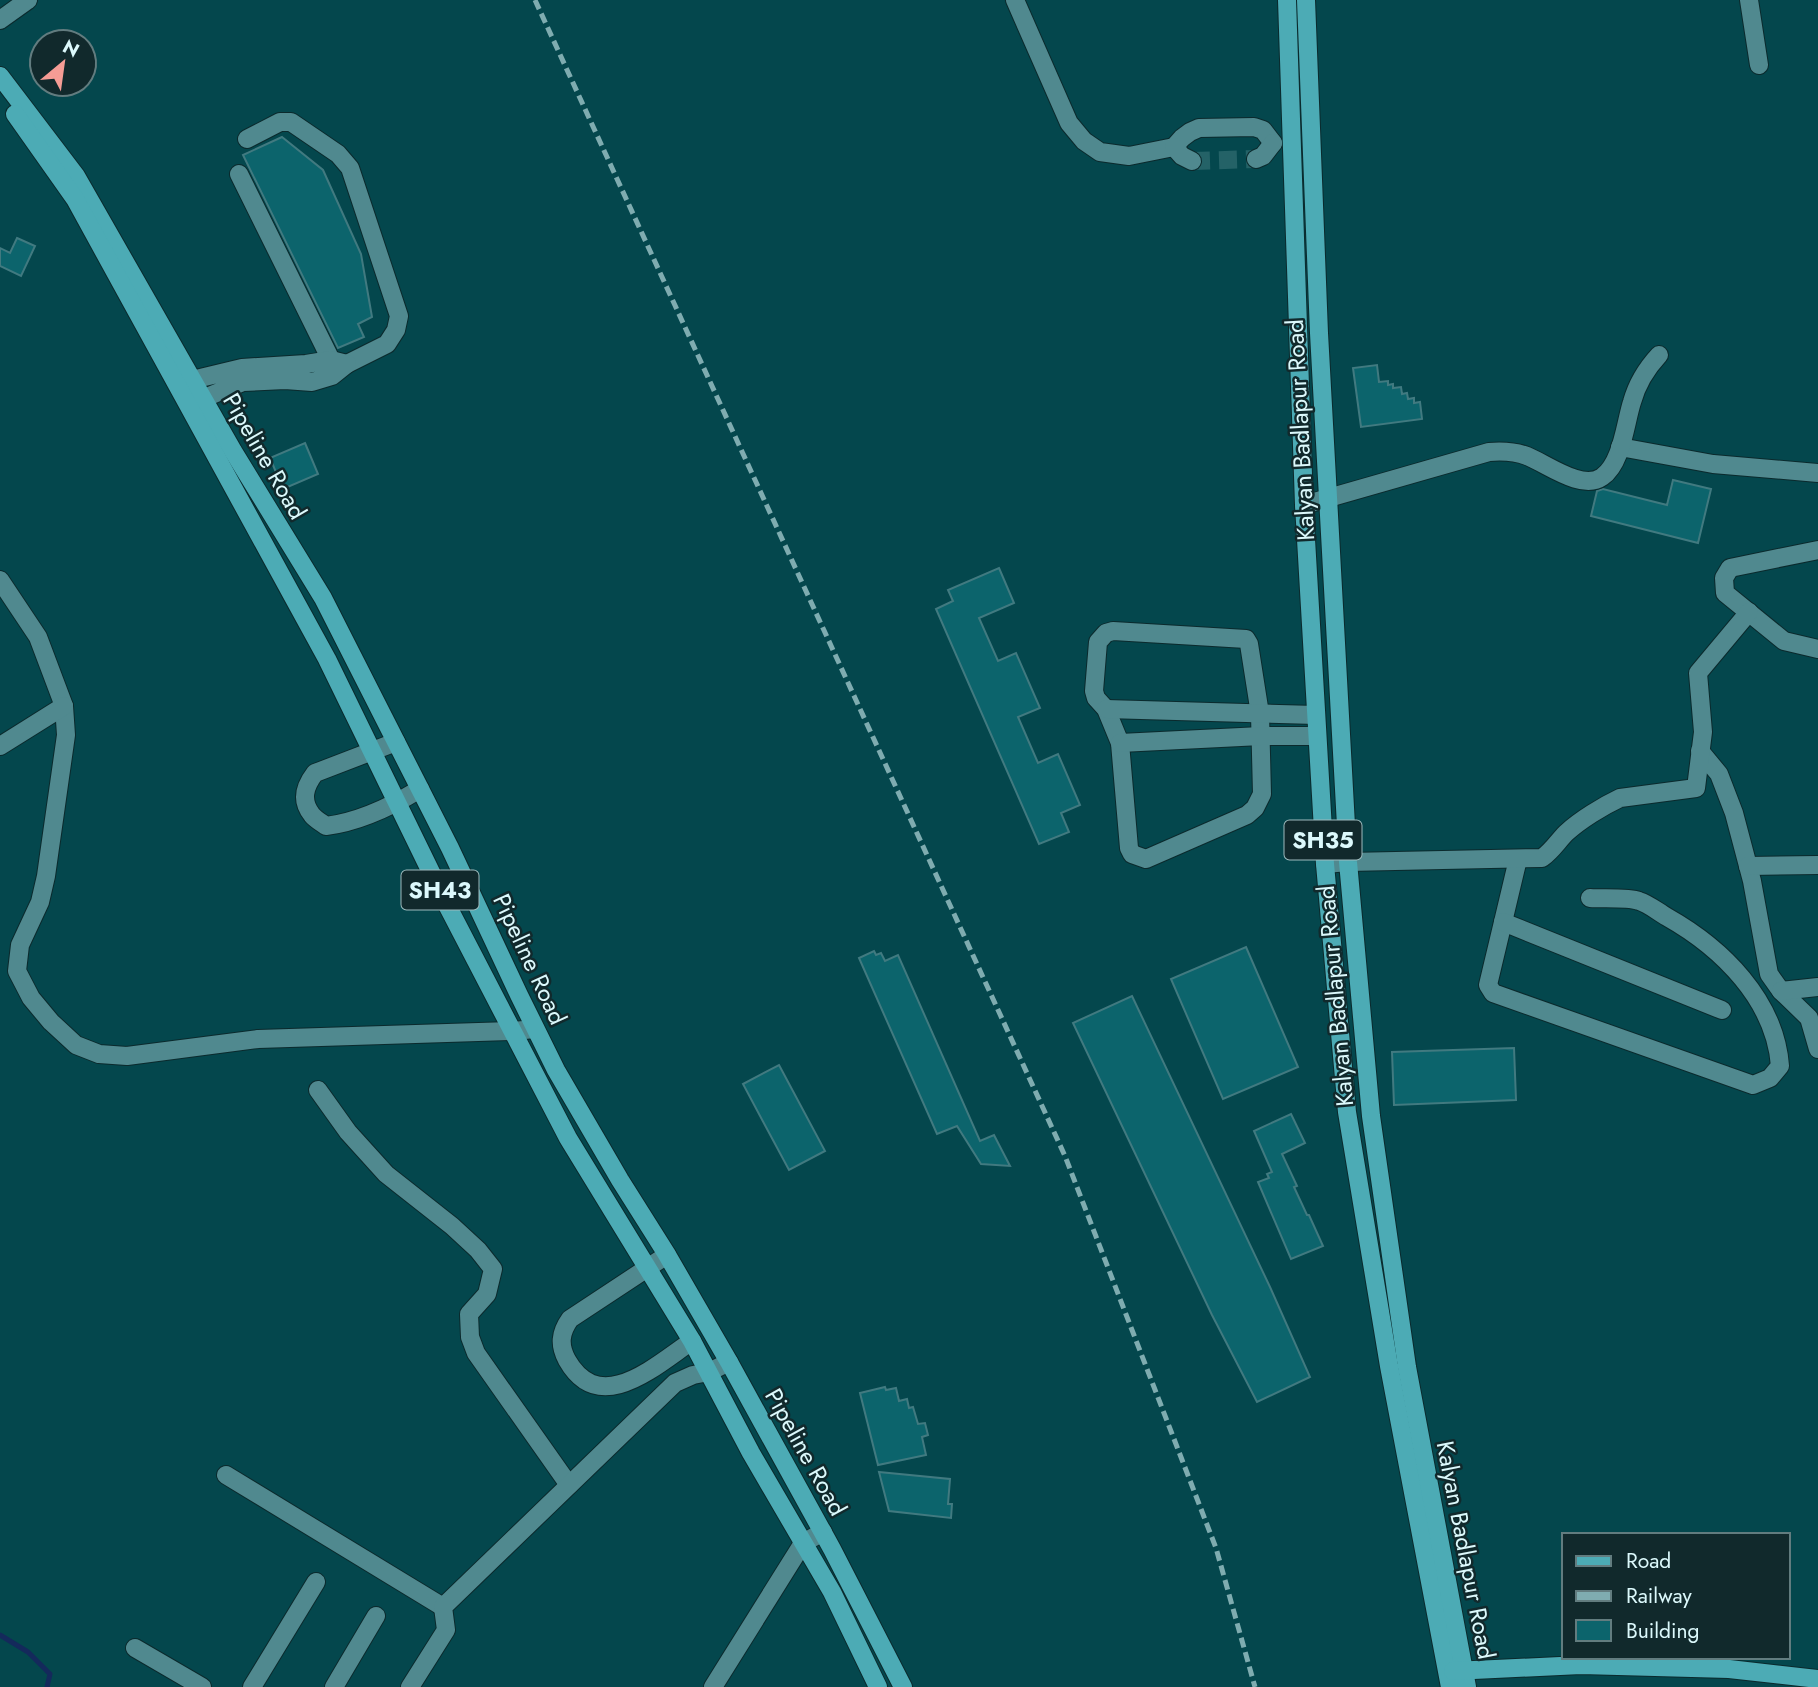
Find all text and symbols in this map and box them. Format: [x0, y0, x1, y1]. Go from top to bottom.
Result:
north arrow [28, 28, 98, 98]
text: N [58, 33, 84, 64]
street label: Kalyan Badlapur Road [1277, 318, 1323, 542]
street label: Pipeline Road [215, 386, 315, 526]
road number: SH35 [1284, 820, 1362, 860]
road number: SH43 [402, 870, 478, 909]
street label: Kalyan Badlapur Road [1308, 884, 1362, 1108]
street label: Pipeline Road [484, 888, 576, 1030]
street label: Pipeline Road [756, 1382, 856, 1522]
street label: Kalyan Badlapur Road [1428, 1438, 1504, 1662]
legend [1562, 1533, 1790, 1659]
text: Road [1626, 1546, 1671, 1576]
text: Railway [1626, 1581, 1692, 1611]
text: Building [1626, 1616, 1699, 1646]

